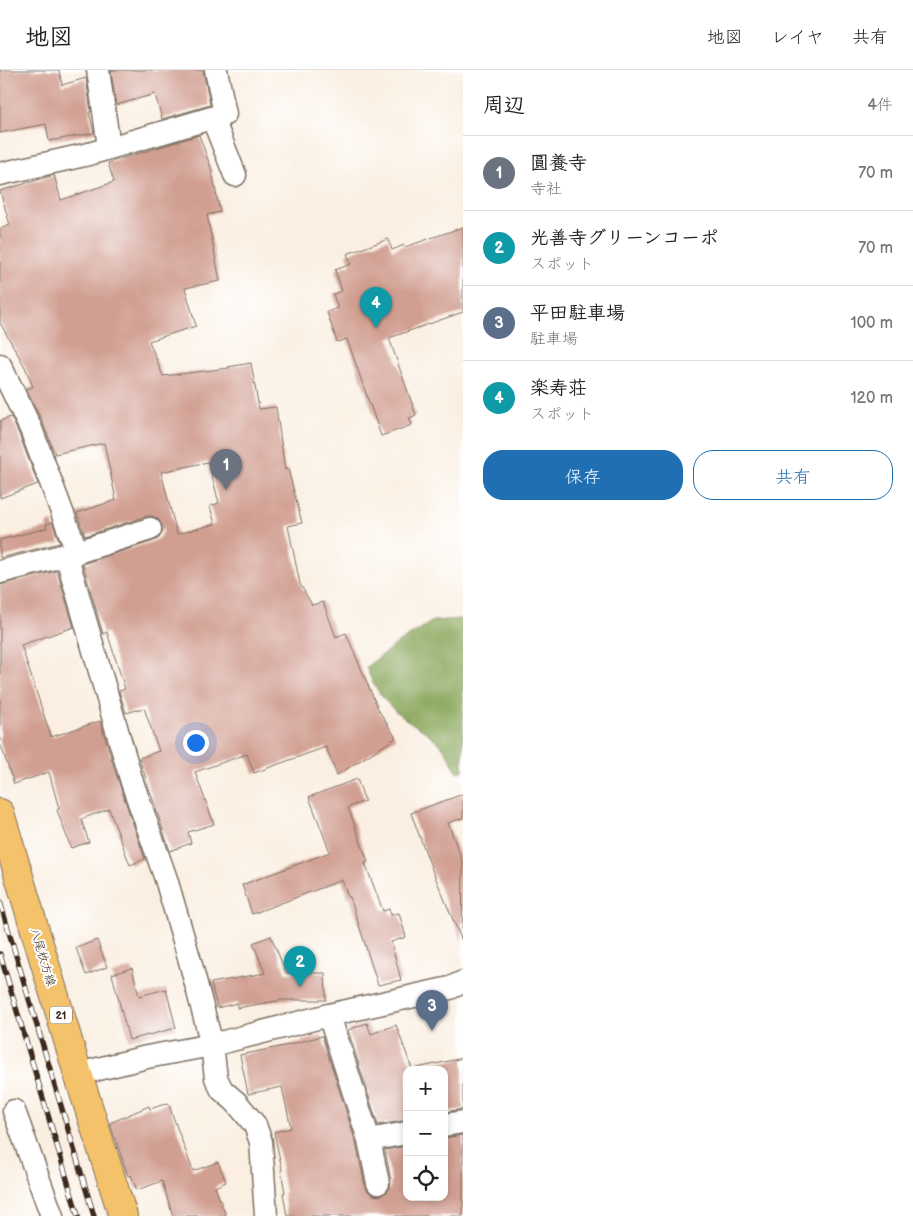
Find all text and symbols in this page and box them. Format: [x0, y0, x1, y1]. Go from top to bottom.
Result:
text: 地図 [25, 23, 73, 52]
text: 地図 [707, 27, 743, 48]
text: レイヤ [771, 27, 824, 48]
text: 共有 [852, 27, 888, 48]
text: 周辺 [483, 93, 525, 118]
text: 4件 [867, 96, 893, 115]
text: 圓養寺 [530, 152, 587, 175]
text: 1 [496, 164, 502, 183]
text: 70 m [858, 164, 893, 183]
text: 寺社 [530, 180, 562, 199]
text: 光善寺グリーンコーポ [530, 227, 719, 250]
text: 2 [494, 239, 504, 258]
text: 70 m [858, 239, 893, 258]
text: スポット [530, 255, 594, 274]
pin: 4 [360, 287, 392, 328]
text: 平田駐車場 [530, 302, 625, 325]
text: 3 [494, 314, 504, 333]
text: 100 m [850, 314, 893, 333]
text: 駐車場 [530, 330, 578, 349]
text: 楽寿荘 [530, 377, 587, 400]
text: 4 [494, 389, 504, 408]
text: 120 m [850, 389, 893, 408]
text: スポット [530, 405, 594, 424]
pin: 1 [210, 449, 242, 490]
button: 保存 [483, 450, 683, 500]
button: 共有 [693, 450, 893, 500]
your location [183, 730, 209, 756]
street label: 八尾枚方線 [27, 926, 58, 988]
pin: 2 [284, 946, 316, 987]
pin: 3 [416, 990, 448, 1031]
road number: 21 [50, 1006, 72, 1024]
map controls [403, 1066, 448, 1201]
button: + [403, 1066, 448, 1111]
button: − [403, 1111, 448, 1156]
button: locate [403, 1156, 448, 1201]

